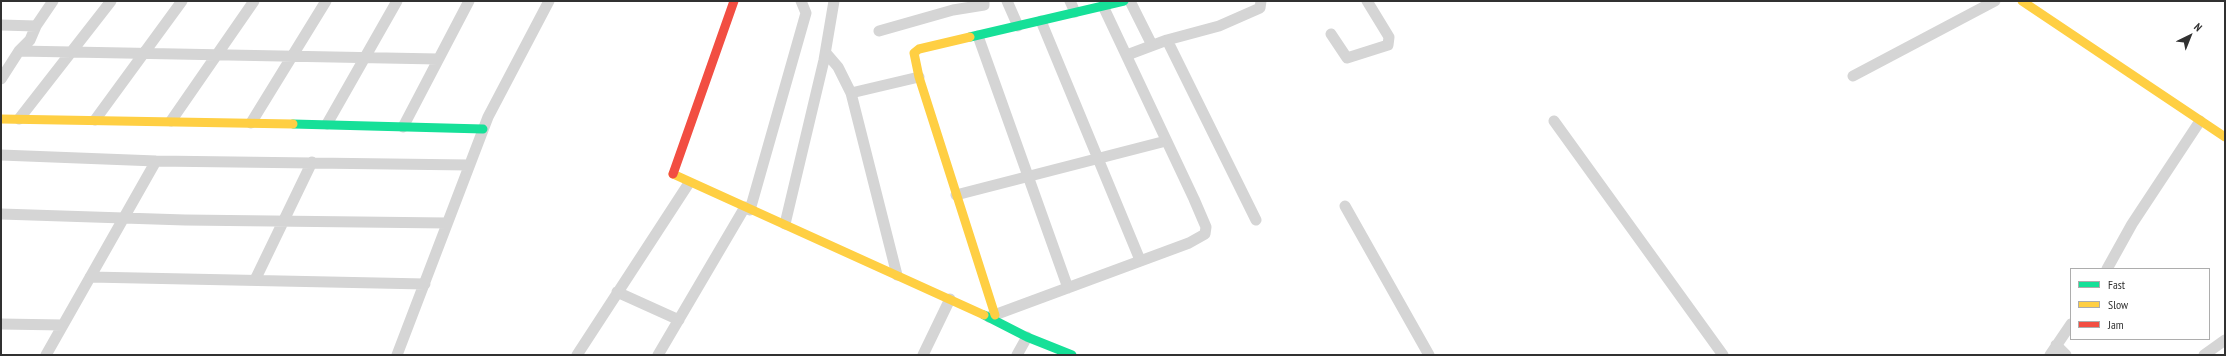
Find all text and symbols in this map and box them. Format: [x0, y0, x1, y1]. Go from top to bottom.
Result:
north arrow [2170, 16, 2210, 56]
text: N [2191, 20, 2205, 34]
legend [2070, 268, 2210, 340]
text: Fast [2108, 277, 2125, 292]
text: Slow [2108, 297, 2128, 312]
text: Jam [2108, 317, 2124, 332]

